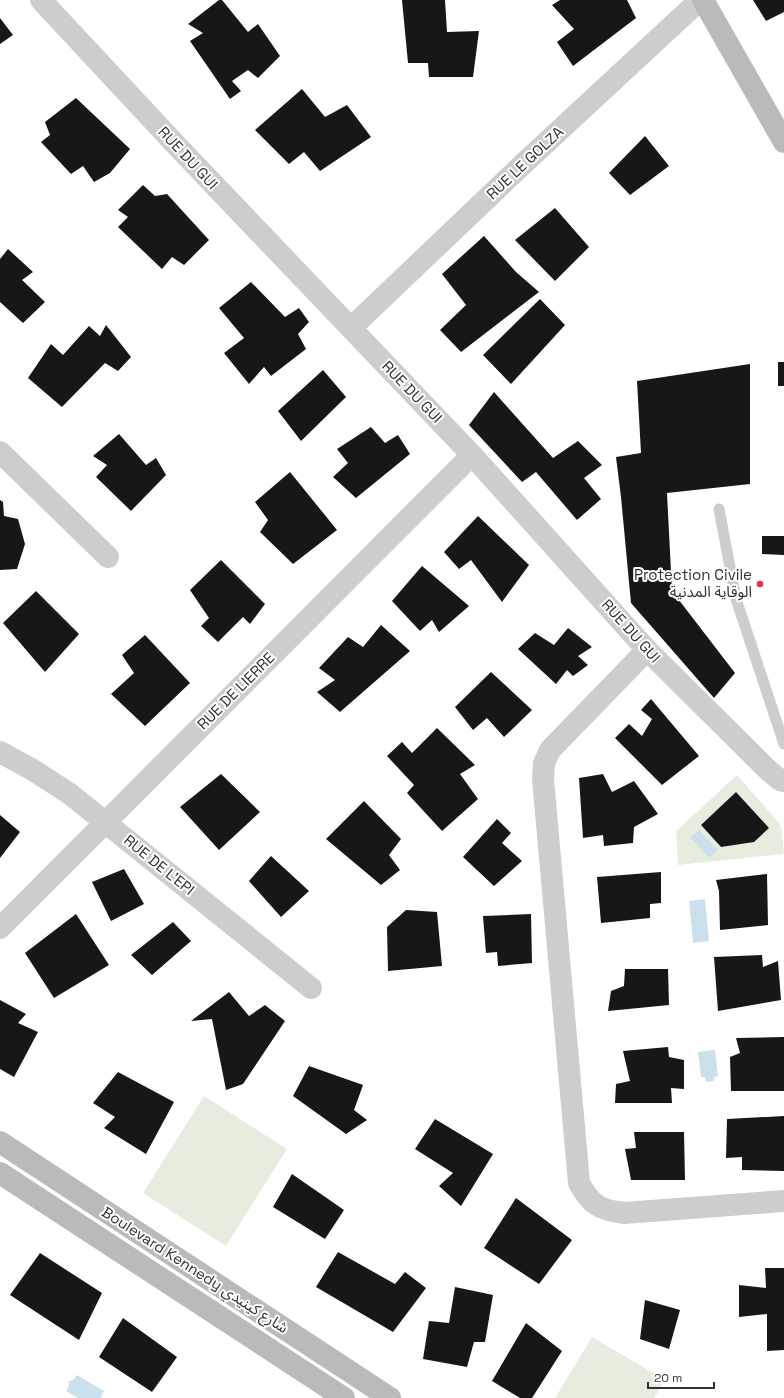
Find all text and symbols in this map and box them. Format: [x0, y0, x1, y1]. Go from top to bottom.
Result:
street label: RUE DU GUI [154, 122, 222, 193]
street label: RUE LE GOLZA [482, 122, 568, 203]
street label: RUE DU GUI [378, 357, 447, 427]
place label: Protection Civile الوقاية المدنية [634, 565, 752, 601]
marker: Protection Civile الوقاية المدنية [755, 579, 765, 589]
street label: RUE DU GUI [598, 595, 665, 666]
street label: RUE DE LIERRE [193, 648, 278, 733]
street label: RUE DE L'EPI [120, 830, 199, 899]
street label: Boulevard Kennedy شارع كينيدي [97, 1202, 292, 1340]
scale bar [648, 1364, 714, 1390]
text: 20 m [654, 1370, 682, 1386]

